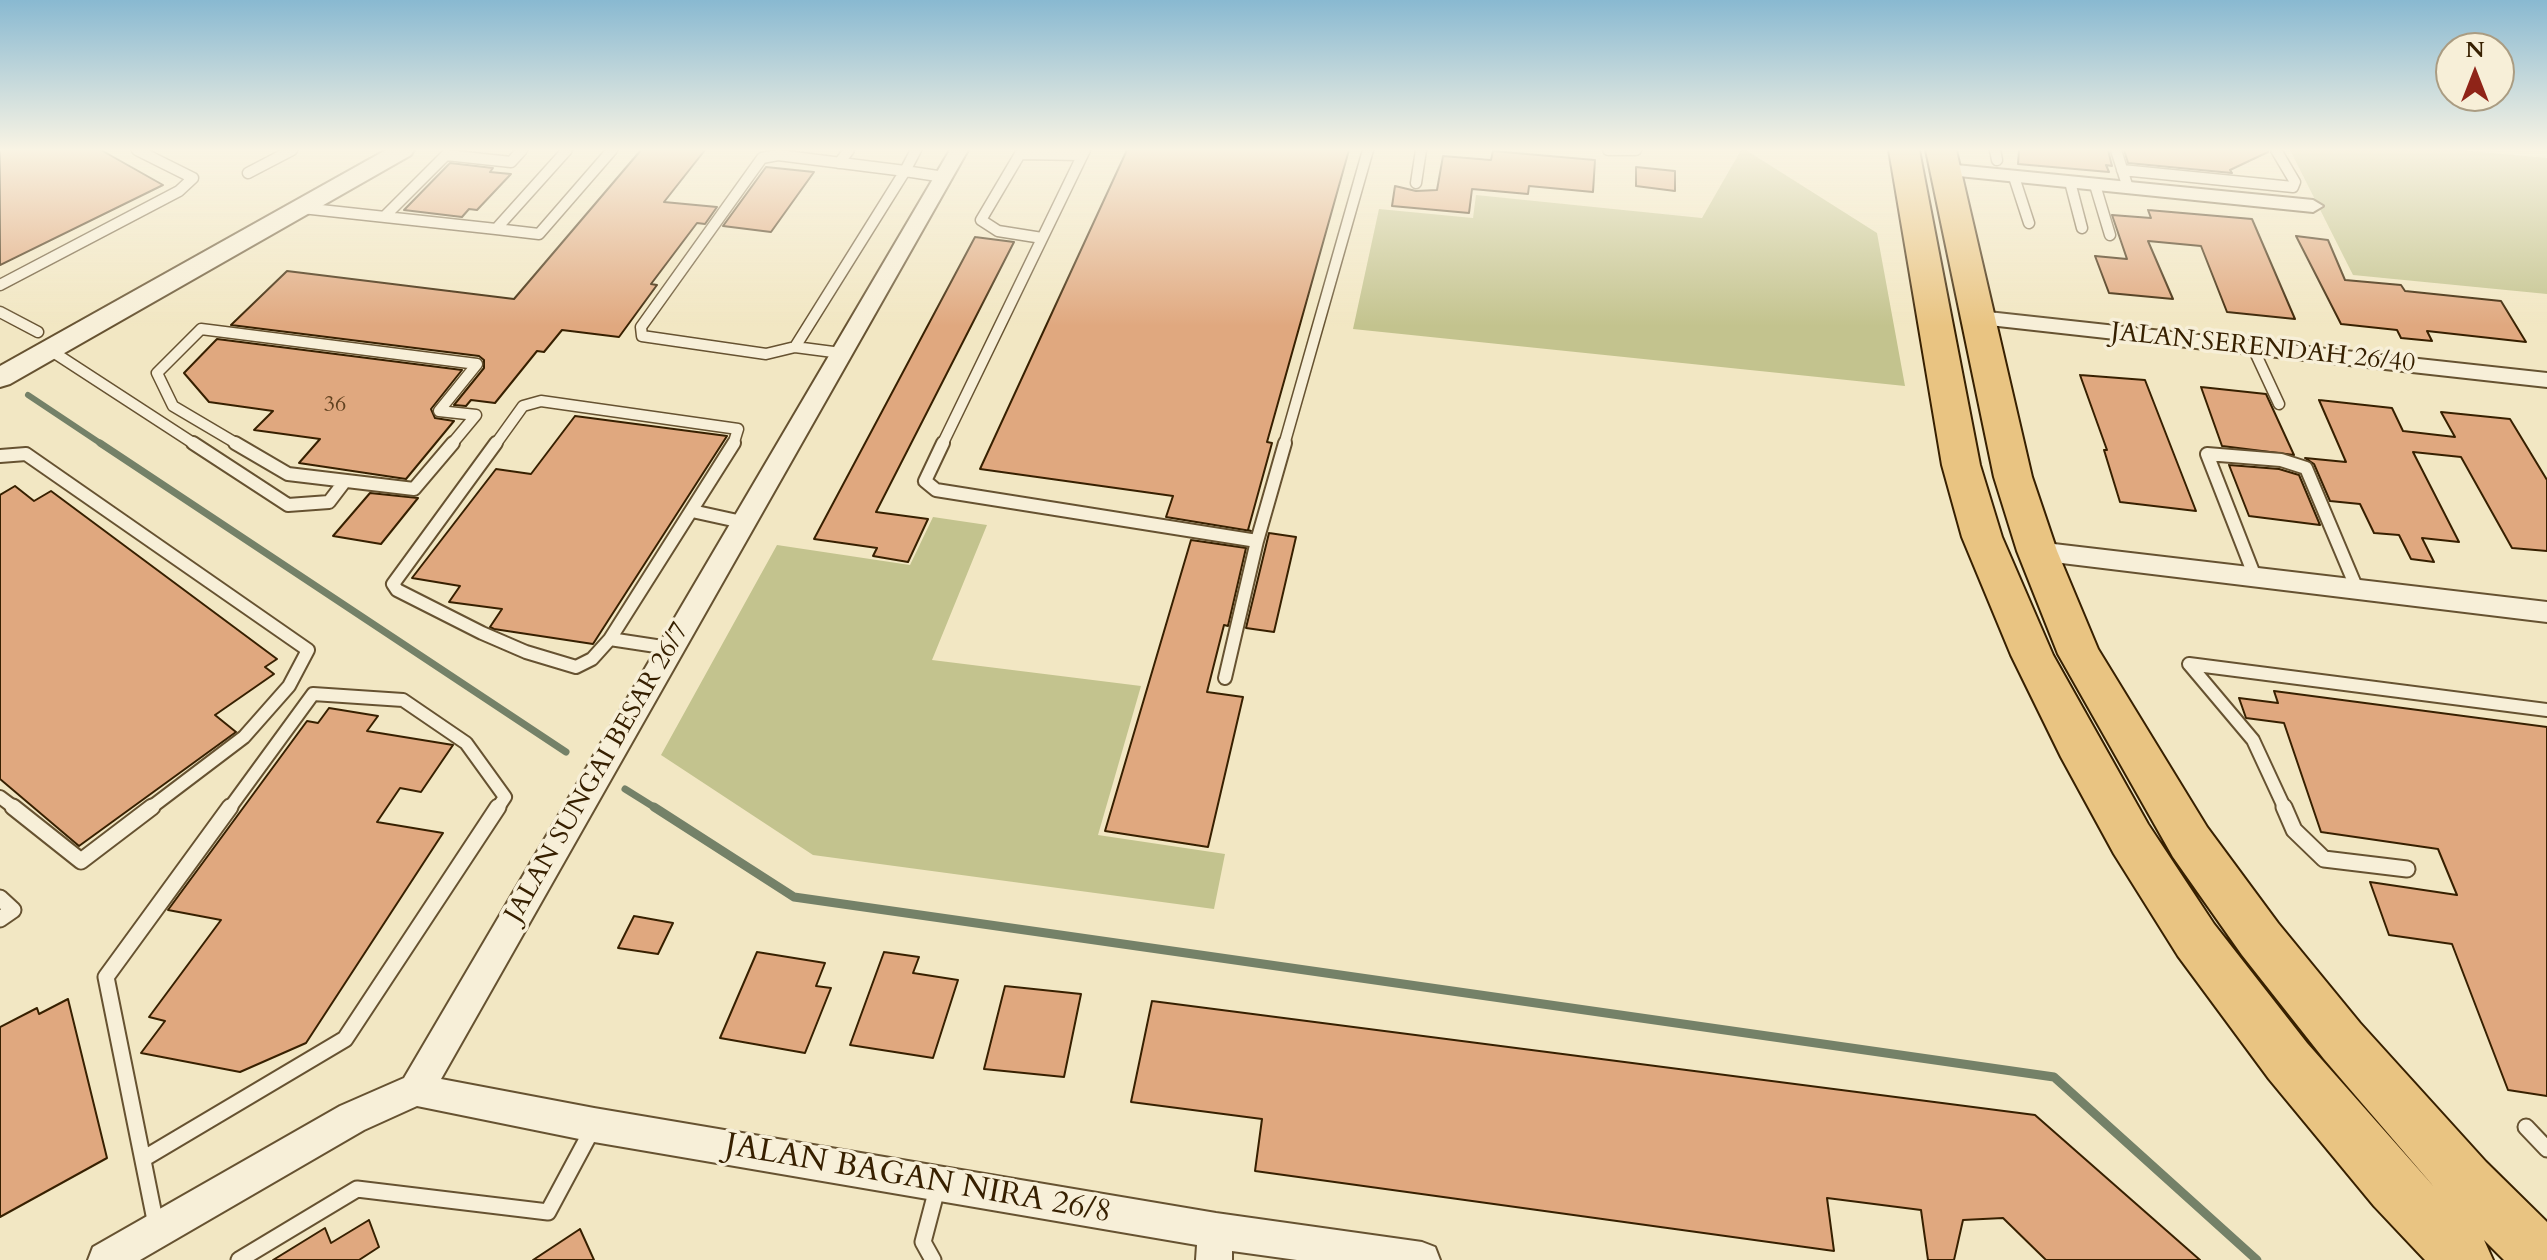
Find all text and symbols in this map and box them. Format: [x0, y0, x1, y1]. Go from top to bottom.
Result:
north arrow [2435, 32, 2515, 112]
text: N [2465, 35, 2485, 65]
street label: JALAN SERENDAH 26/40 [2109, 317, 2417, 381]
house number: 36 [324, 393, 346, 419]
street label: JALAN SUNGAI BESAR 26/7 [499, 618, 697, 928]
street label: JALAN BAGAN NIRA 26/8 [722, 1127, 1114, 1233]

